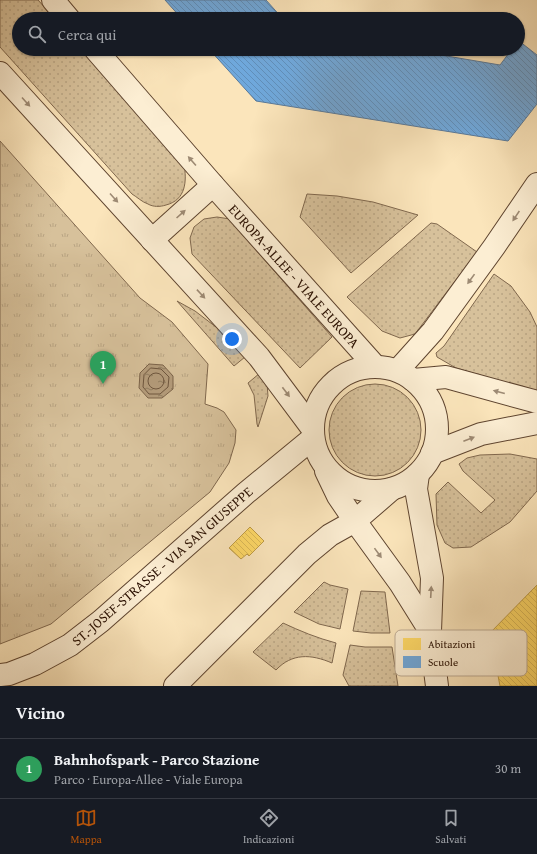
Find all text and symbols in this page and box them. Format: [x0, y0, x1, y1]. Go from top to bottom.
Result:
search box [12, 12, 525, 56]
icon: search [26, 23, 48, 45]
text: Cerca qui [58, 24, 116, 45]
one-way arrow [21, 97, 31, 107]
one-way arrow [188, 156, 197, 166]
one-way arrow [109, 193, 118, 203]
street label: EUROPA-ALLEE - VIALE EUROPA [224, 200, 364, 353]
one-way arrow [176, 210, 186, 219]
one-way arrow [512, 211, 520, 221]
one-way arrow [467, 273, 475, 284]
one-way arrow [197, 289, 206, 299]
your location [222, 329, 242, 349]
pin: 1 [90, 351, 116, 384]
one-way arrow [282, 387, 290, 398]
one-way arrow [493, 389, 505, 395]
one-way arrow [463, 435, 475, 441]
street label: ST.-JOSEF-STRASSE - VIA SAN GIUSEPPE [67, 482, 257, 650]
one-way arrow [374, 547, 383, 558]
one-way arrow [428, 586, 435, 598]
legend [395, 630, 527, 676]
text: Abitazioni [428, 636, 475, 652]
text: Scuole [428, 654, 458, 670]
text: Vicino [16, 700, 65, 725]
text: Bahnhofspark - Parco Stazione [54, 749, 259, 770]
text: 1 [26, 759, 32, 778]
text: 30 m [495, 759, 521, 778]
text: Parco · Europa-Allee - Viale Europa [54, 770, 243, 789]
tab: Mappa [71, 807, 102, 847]
tab: Indicazioni [243, 807, 294, 847]
tab: Salvati [435, 807, 466, 847]

